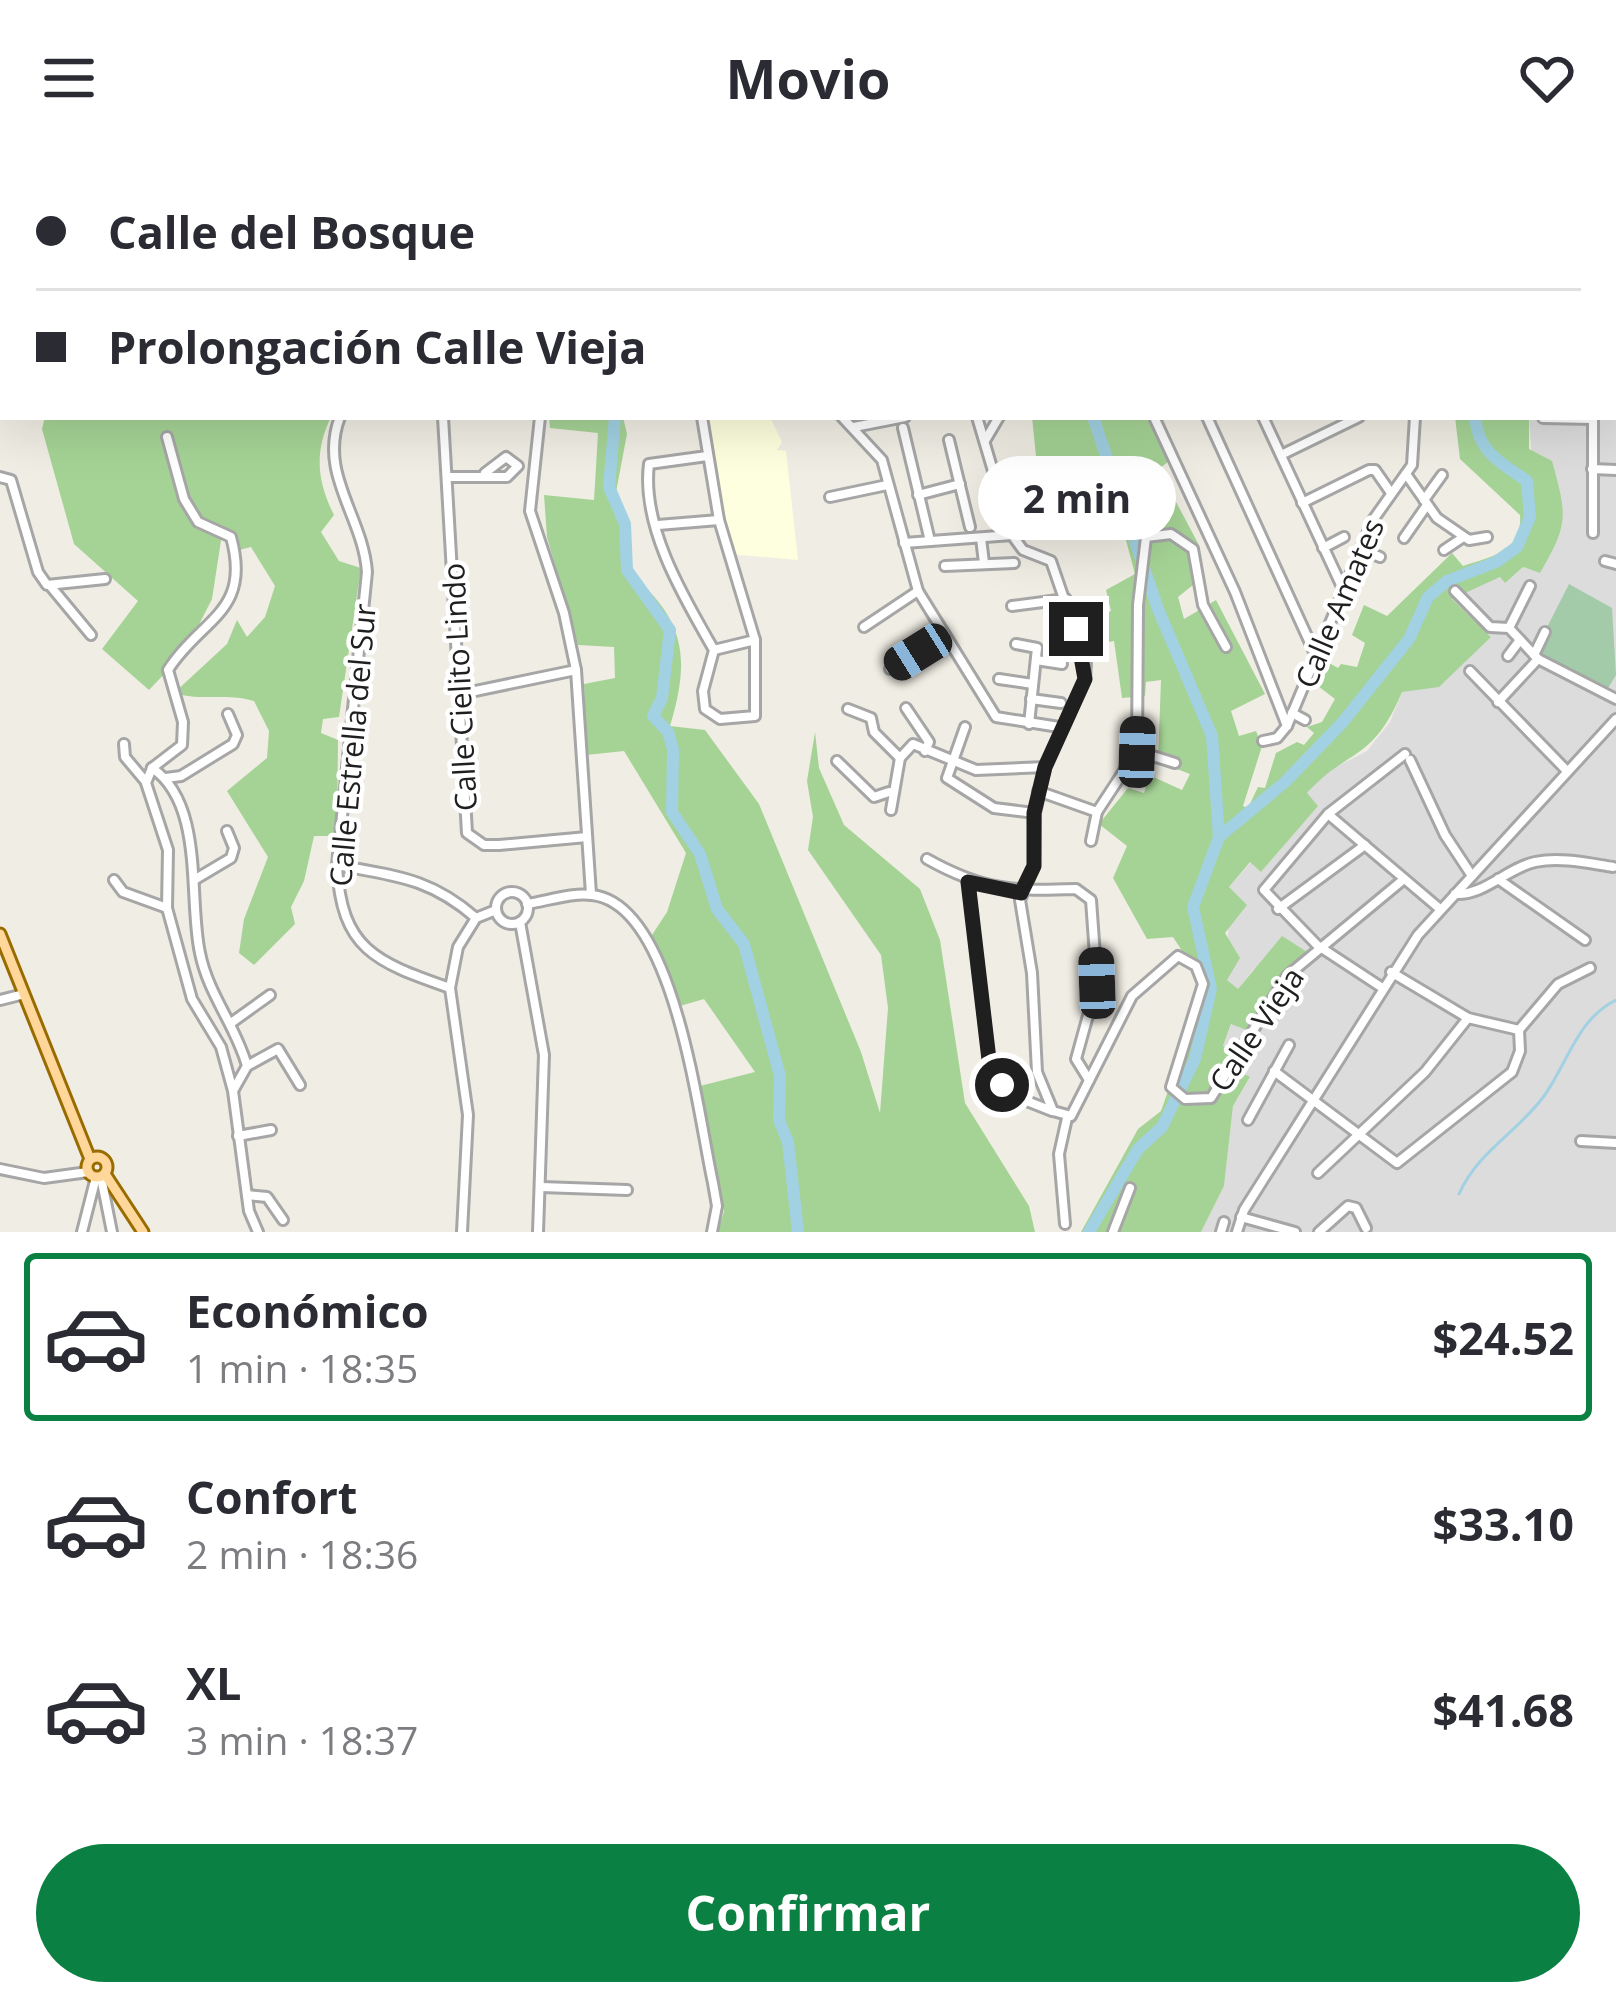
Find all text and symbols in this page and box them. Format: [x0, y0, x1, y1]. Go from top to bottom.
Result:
text: Movio [726, 41, 890, 115]
icon: menu [36, 45, 102, 111]
icon: heart [1514, 45, 1580, 111]
text: Calle del Bosque [108, 201, 475, 262]
text: Prolongación Calle Vieja [108, 316, 646, 377]
callout: 2 min [977, 455, 1175, 539]
text: 2 min [1023, 471, 1131, 524]
street label: Calle Amates [1285, 512, 1393, 694]
street label: Calle Cielito Lindo [432, 562, 486, 812]
street label: Calle Estrella del Sur [319, 602, 385, 888]
route end [1049, 602, 1103, 656]
car [878, 618, 958, 686]
car [1118, 715, 1156, 789]
car [1078, 946, 1116, 1020]
street label: Calle Vieja [1199, 959, 1313, 1099]
route start [975, 1058, 1029, 1112]
text: Económico [186, 1280, 429, 1341]
icon: car [42, 1283, 150, 1391]
text: $24.52 [1433, 1307, 1574, 1368]
text: 1 min · 18:35 [186, 1341, 418, 1394]
text: Confort [186, 1466, 357, 1527]
icon: car [42, 1469, 150, 1577]
text: $33.10 [1433, 1493, 1574, 1554]
text: 2 min · 18:36 [186, 1527, 418, 1580]
text: XL [186, 1652, 241, 1713]
icon: car [42, 1655, 150, 1763]
text: $41.68 [1433, 1679, 1574, 1740]
text: 3 min · 18:37 [186, 1713, 418, 1766]
button: Confirmar [36, 1844, 1580, 1982]

